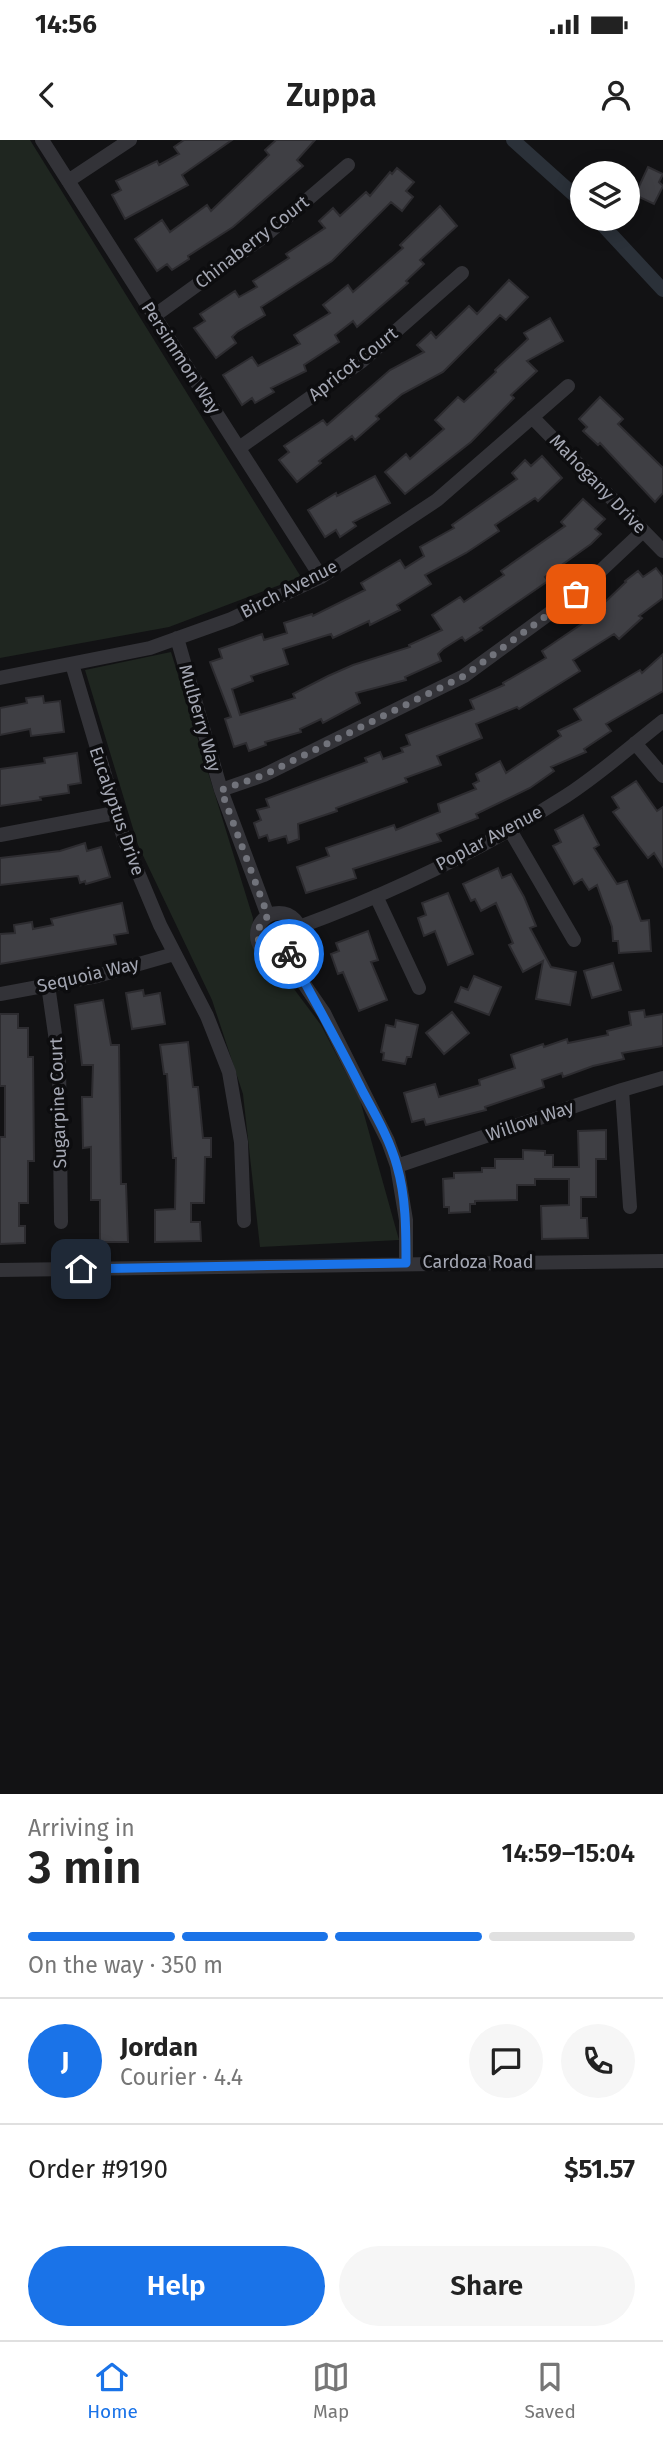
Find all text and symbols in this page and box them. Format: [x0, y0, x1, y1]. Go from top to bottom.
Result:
text: 14:56 [35, 9, 97, 40]
icon: back [28, 76, 66, 114]
text: Zuppa [286, 76, 377, 114]
icon: person [597, 76, 635, 114]
map controls [570, 161, 640, 231]
button: layers [570, 161, 640, 231]
street label: Chinaberry Court [191, 191, 314, 293]
street label: Persimmon Way [137, 298, 226, 418]
street label: Apricot Court [304, 322, 402, 406]
street label: Mahogany Drive [545, 430, 651, 538]
street label: Birch Avenue [237, 555, 341, 623]
pin [546, 564, 606, 624]
icon: bag [557, 575, 595, 613]
street label: Mulberry Way [174, 662, 226, 774]
street label: Eucalyptus Drive [85, 744, 149, 878]
street label: Poplar Avenue [432, 801, 546, 875]
courier [254, 919, 324, 989]
icon: bike [270, 935, 308, 973]
street label: Sequoia Way [35, 953, 141, 997]
street label: Sugarpine Court [45, 1037, 71, 1169]
street label: Willow Way [483, 1096, 577, 1146]
pin [51, 1239, 111, 1299]
icon: home [62, 1250, 100, 1288]
street label: Cardoza Road [423, 1251, 533, 1273]
text: Arriving in [28, 1814, 135, 1842]
text: 14:59–15:04 [502, 1838, 635, 1869]
text: 3 min [28, 1840, 142, 1895]
text: On the way · 350 m [28, 1951, 223, 1979]
button: chat [469, 2024, 543, 2098]
button: phone [561, 2024, 635, 2098]
text: Jordan [120, 2032, 198, 2063]
text: J [61, 2046, 69, 2077]
text: Courier · 4.4 [120, 2063, 243, 2091]
text: Order #9190 [28, 2154, 168, 2185]
text: $51.57 [564, 2154, 635, 2185]
button: Help [28, 2246, 325, 2326]
button: Share [339, 2246, 635, 2326]
tab: Home [87, 2358, 138, 2423]
tab: Map [312, 2358, 350, 2423]
tab: Saved [524, 2358, 576, 2423]

